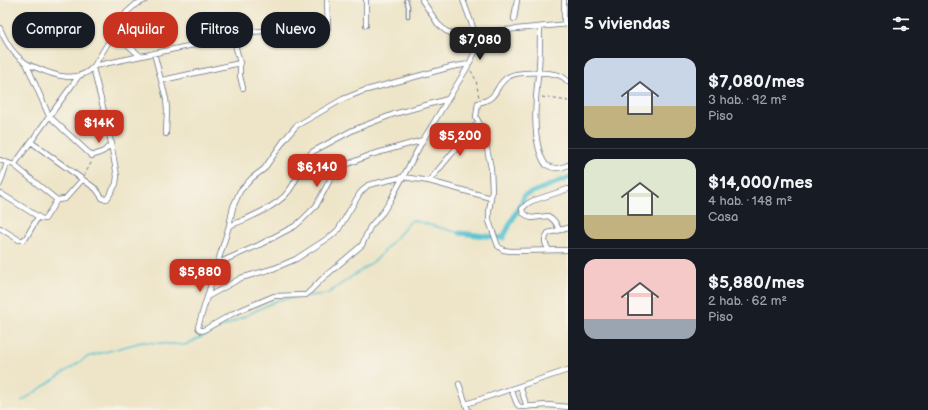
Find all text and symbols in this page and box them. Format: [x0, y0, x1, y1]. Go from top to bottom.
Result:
chip: Comprar [12, 12, 95, 48]
chip: Alquilar [103, 12, 178, 48]
chip: Filtros [186, 12, 253, 48]
chip: Nuevo [261, 12, 330, 48]
icon: filters [890, 13, 912, 35]
text: 5 viviendas [584, 14, 670, 34]
pin: $7,080 [447, 27, 513, 61]
text: $7,080 [459, 32, 501, 48]
text: $7,080/mes [708, 72, 804, 92]
icon: home [616, 74, 664, 122]
text: 3 hab. · 92 m² [708, 92, 787, 108]
text: Piso [708, 108, 733, 124]
pin: $14K [75, 110, 123, 144]
text: $14K [84, 115, 114, 131]
pin: $5,200 [427, 123, 493, 157]
text: $5,200 [439, 128, 481, 144]
pin: $6,140 [284, 154, 350, 188]
text: $6,140 [297, 159, 337, 175]
text: $14,000/mes [708, 173, 813, 193]
icon: home [616, 175, 664, 223]
text: 4 hab. · 148 m² [708, 193, 792, 209]
text: Casa [708, 209, 738, 225]
pin: $5,880 [167, 259, 233, 293]
text: $5,880 [179, 264, 221, 280]
text: $5,880/mes [708, 273, 804, 293]
icon: home [616, 275, 664, 323]
text: 2 hab. · 62 m² [708, 293, 787, 309]
text: Piso [708, 309, 733, 325]

